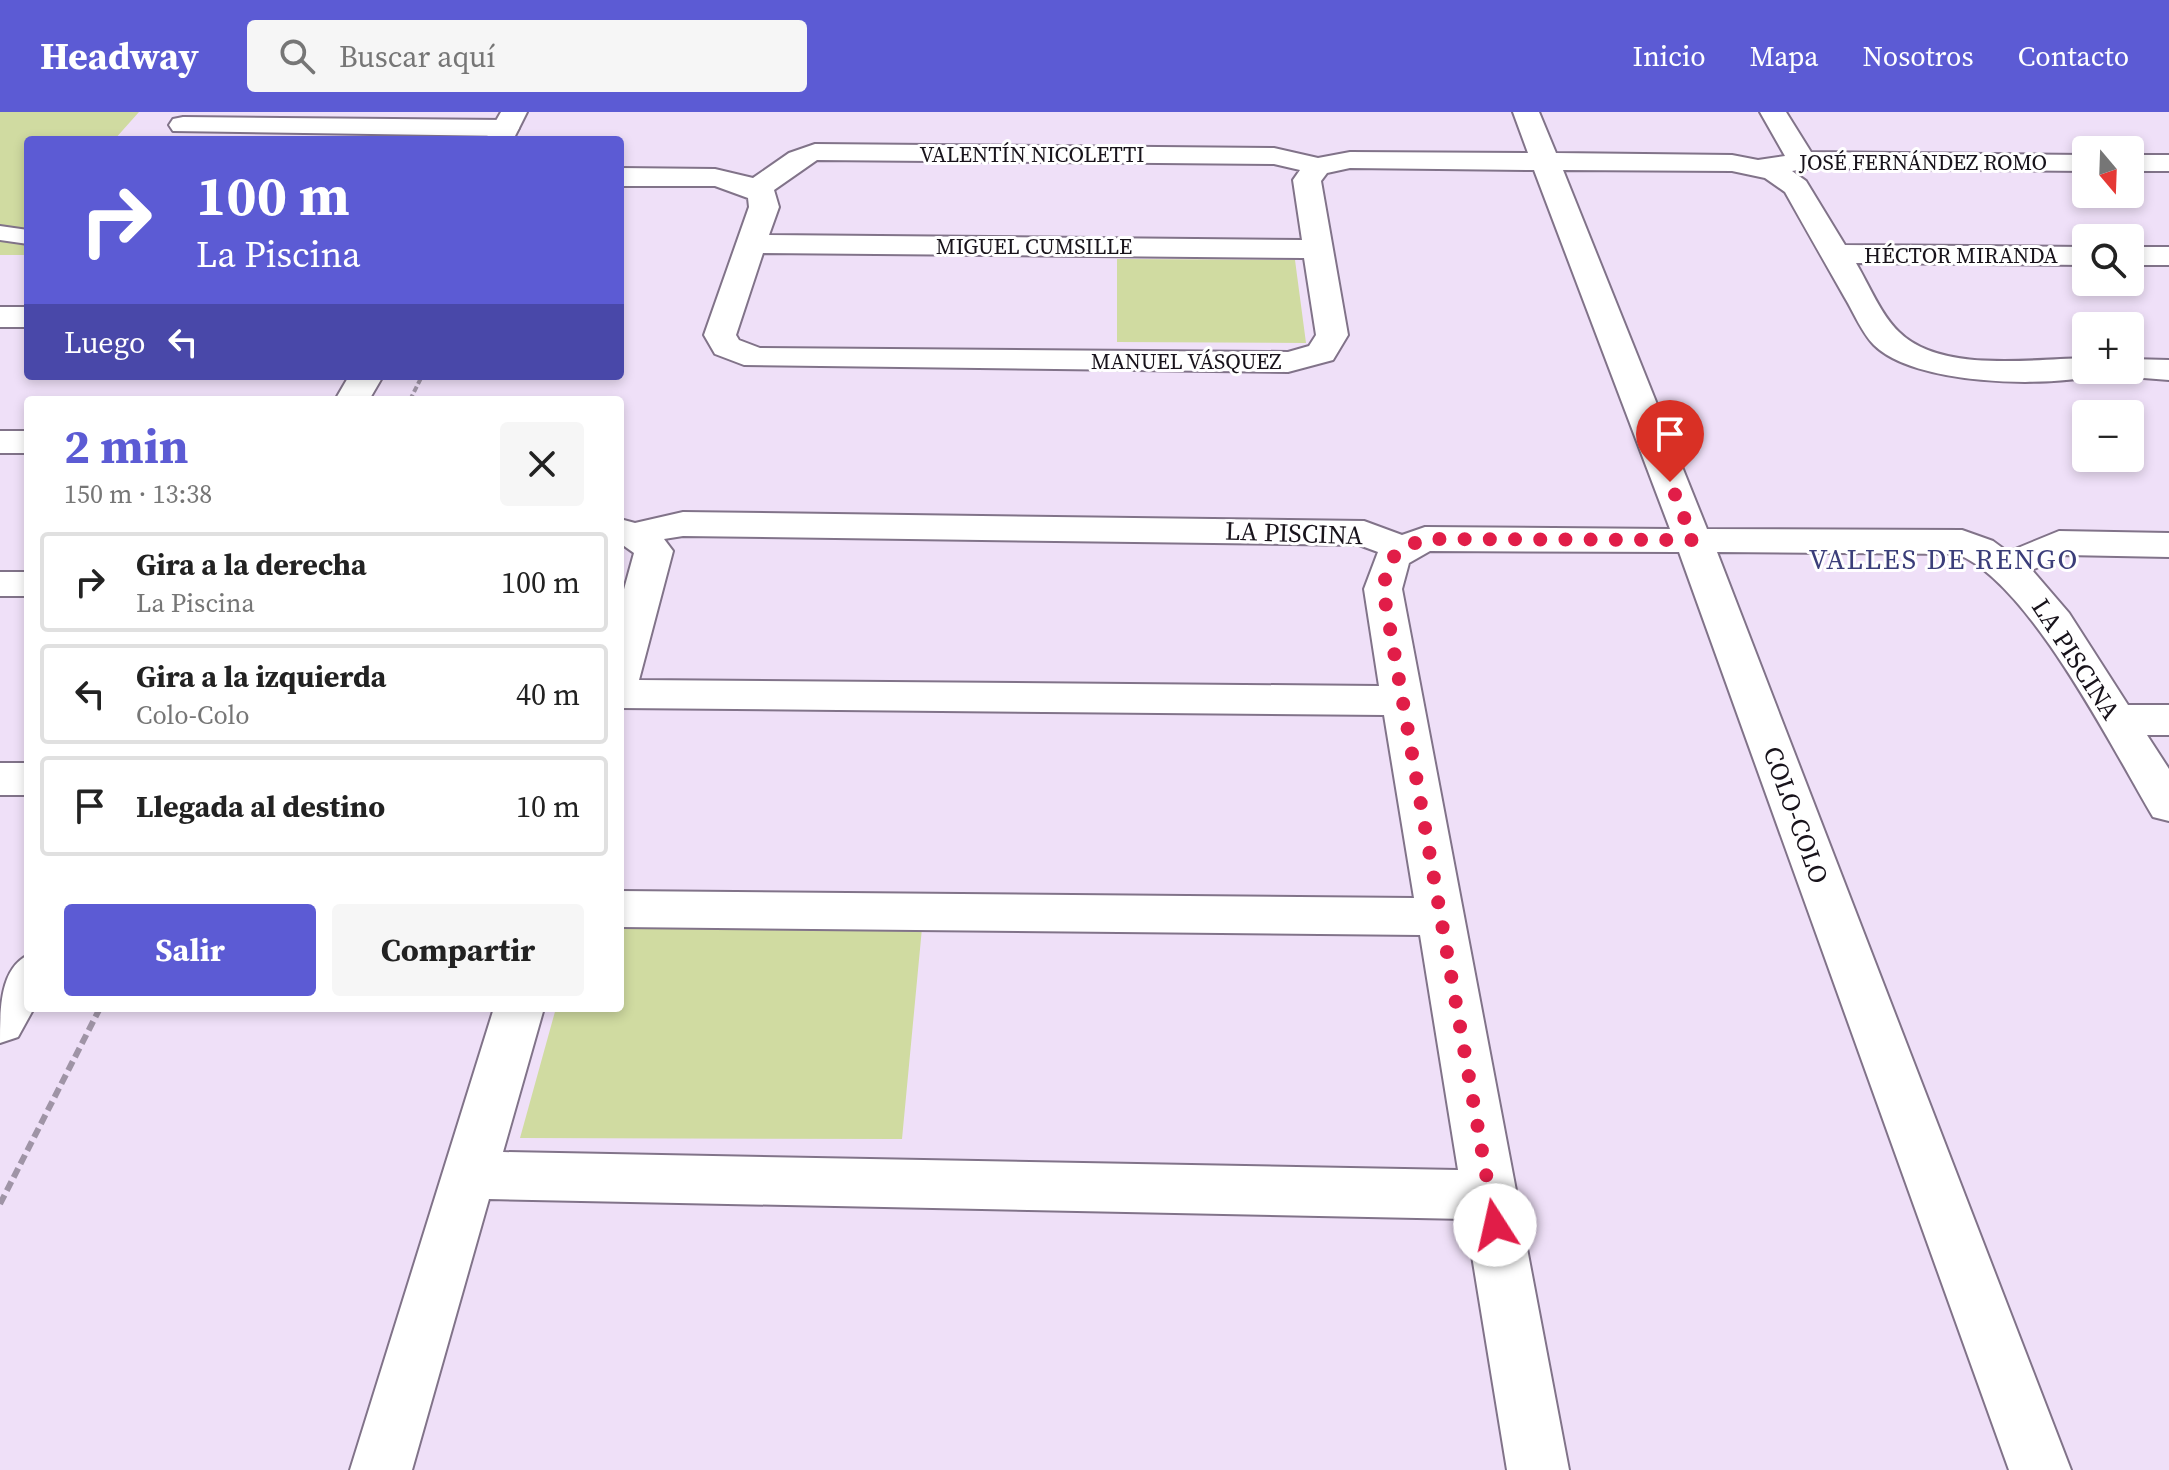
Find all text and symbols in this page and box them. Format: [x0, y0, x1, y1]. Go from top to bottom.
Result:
search box [247, 20, 807, 92]
text: Headway [40, 30, 199, 82]
icon: search [275, 34, 319, 78]
text: Buscar aquí [339, 36, 496, 77]
text: Inicio [1633, 37, 1706, 75]
text: Mapa [1750, 37, 1819, 75]
text: Nosotros [1863, 37, 1974, 75]
text: Contacto [2018, 37, 2129, 75]
north arrow [2072, 136, 2144, 208]
map controls [2072, 136, 2144, 472]
street label: VALENTÍN NICOLETTI [920, 139, 1144, 169]
street label: JOSÉ FERNÁNDEZ ROMO [1798, 147, 2047, 177]
text: 100 m [196, 157, 350, 234]
icon: right [64, 168, 168, 272]
button: search [2072, 224, 2144, 296]
text: La Piscina [196, 230, 361, 279]
street label: MIGUEL CUMSILLE [936, 231, 1132, 261]
street label: HÉCTOR MIRANDA [1864, 240, 2058, 270]
button: + [2072, 312, 2144, 384]
icon: left [161, 320, 205, 364]
text: Luego [64, 322, 145, 363]
street label: MANUEL VÁSQUEZ [1091, 346, 1281, 376]
pin [1636, 400, 1704, 482]
button: − [2072, 400, 2144, 472]
icon: arrive [1648, 412, 1692, 456]
text: 2 min [64, 413, 189, 479]
button: close [500, 422, 584, 506]
text: 150 m · 13:38 [64, 476, 212, 512]
street label: LA PISCINA [1224, 513, 1364, 553]
district label: VALLES DE RENGO [1809, 540, 2079, 578]
text: Gira a la derecha [136, 544, 367, 585]
icon: right [68, 560, 112, 604]
text: 100 m [501, 562, 580, 603]
text: La Piscina [136, 585, 255, 621]
street label: LA PISCINA [2023, 591, 2129, 727]
text: Gira a la izquierda [136, 656, 386, 697]
icon: left [68, 672, 112, 716]
text: 40 m [516, 674, 580, 715]
text: Colo-Colo [136, 697, 250, 733]
street label: COLO-COLO [1755, 741, 1837, 889]
icon: arrive [68, 784, 112, 828]
text: Llegada al destino [136, 786, 385, 827]
text: 10 m [516, 786, 580, 827]
button: Salir [64, 904, 316, 996]
button: Compartir [332, 904, 584, 996]
position arrow [1453, 1183, 1537, 1267]

